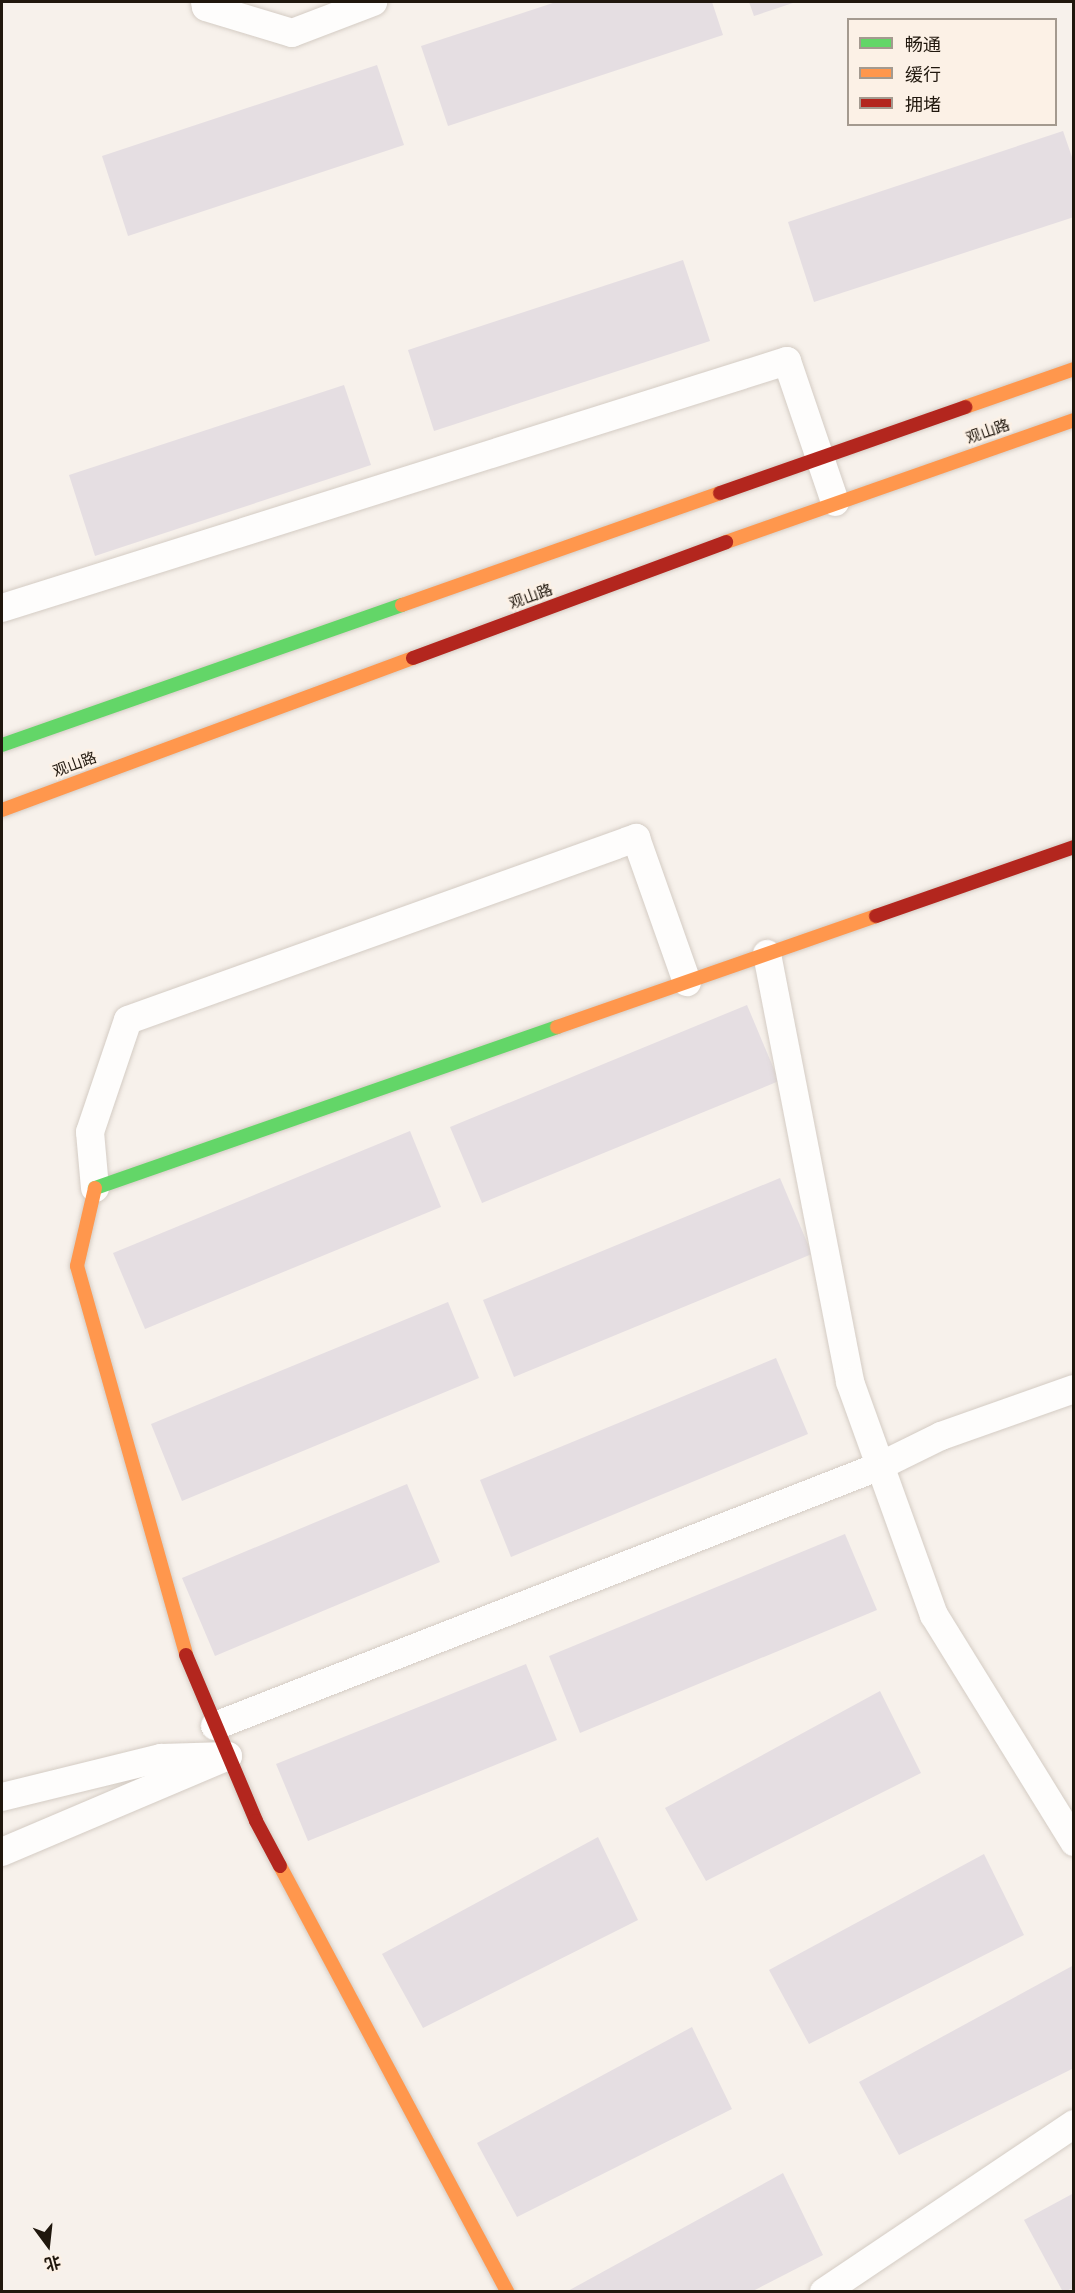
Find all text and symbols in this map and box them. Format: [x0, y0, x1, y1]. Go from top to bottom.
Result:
legend [847, 18, 1057, 126]
text: 畅通 [905, 34, 941, 56]
text: 缓行 [905, 64, 941, 86]
text: 拥堵 [905, 94, 941, 116]
street label: 观山路 [964, 416, 1012, 448]
street label: 观山路 [507, 581, 555, 613]
street label: 观山路 [51, 749, 99, 781]
north arrow [18, 2215, 78, 2275]
text: 北 [43, 2252, 63, 2274]

